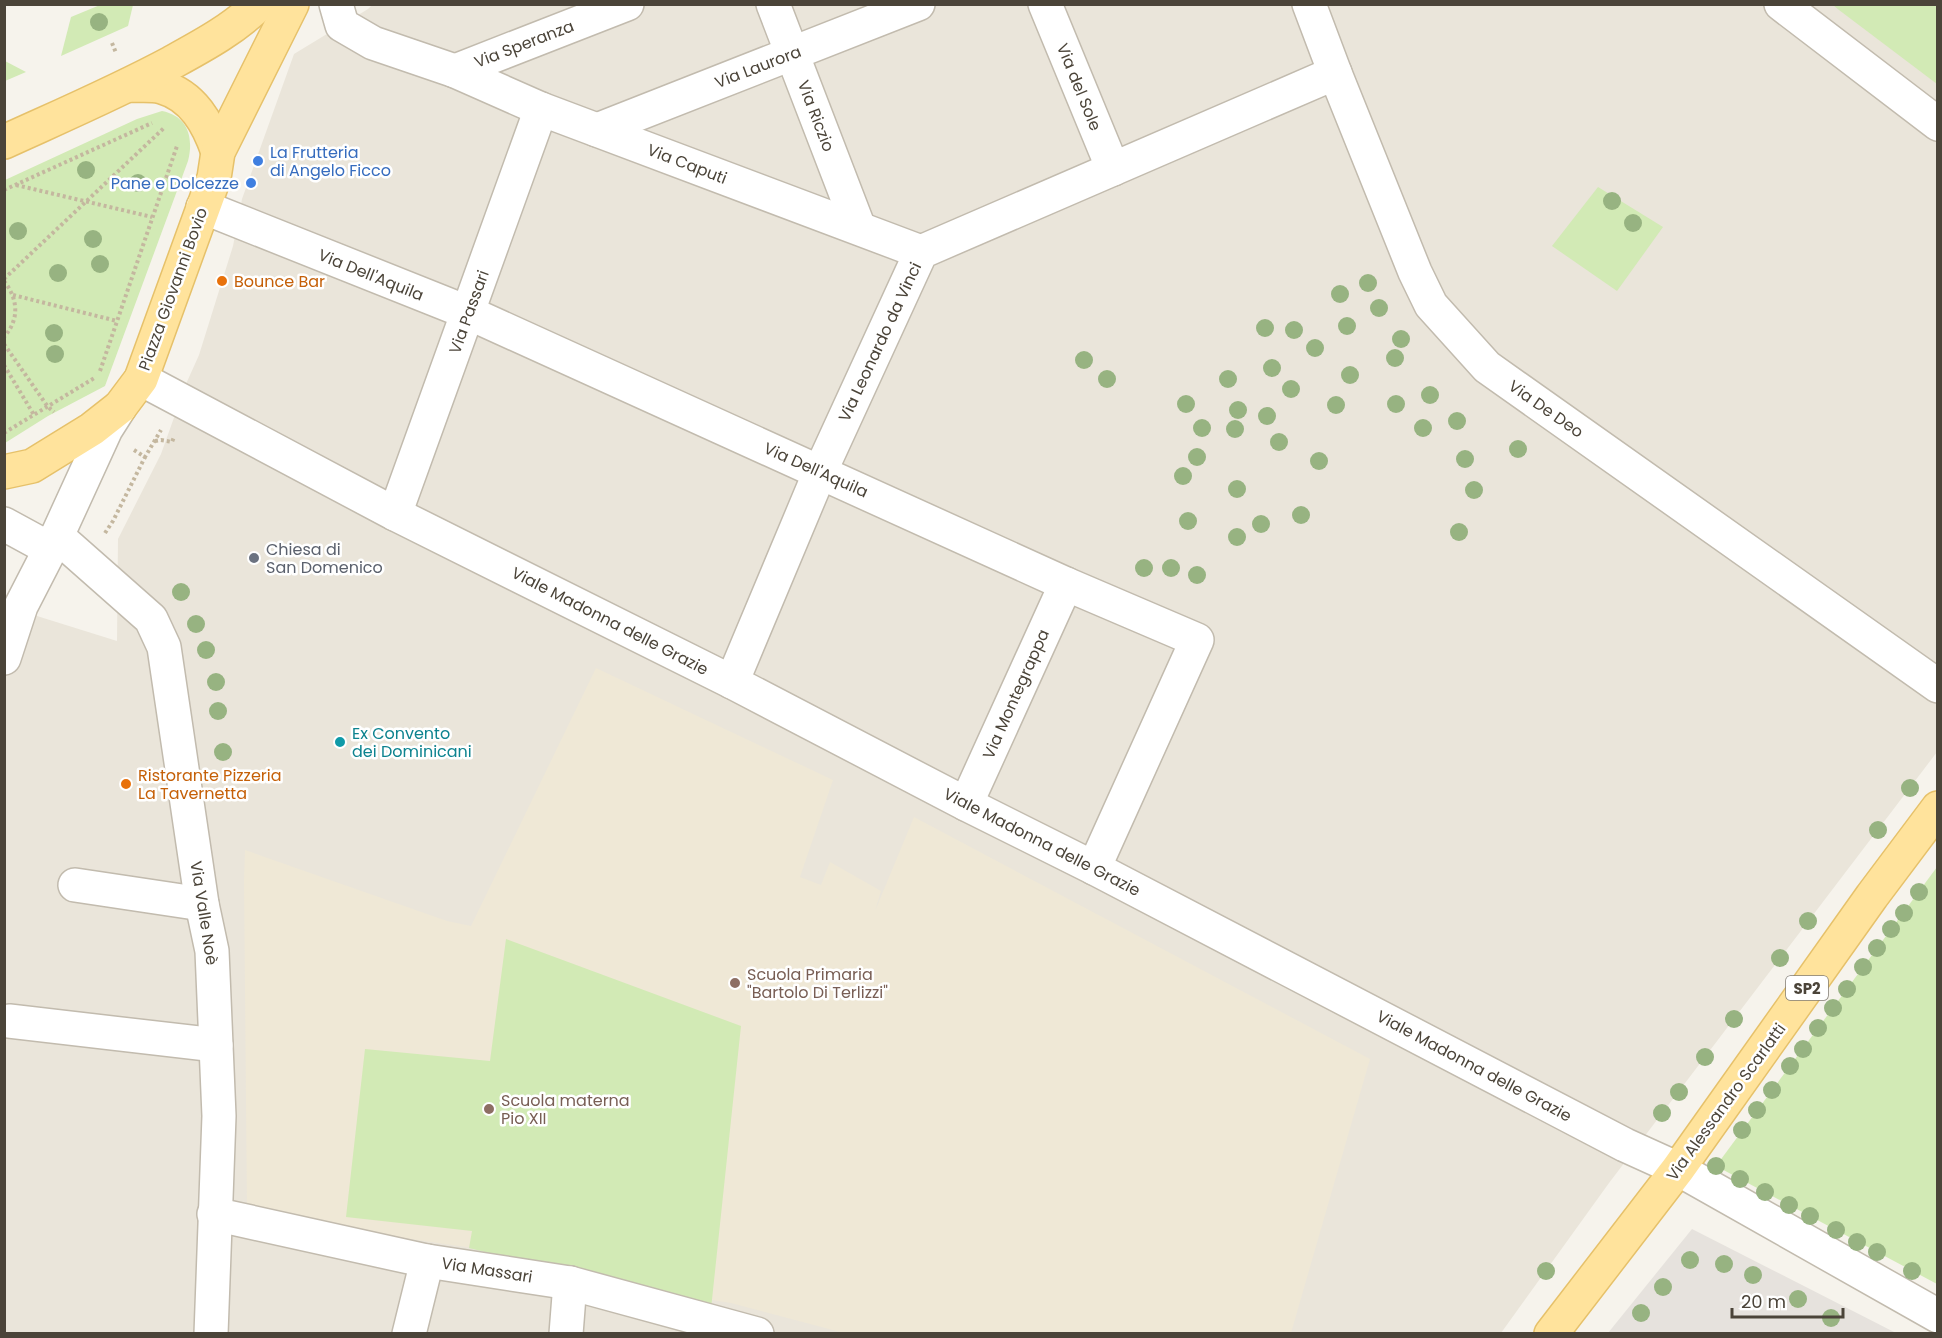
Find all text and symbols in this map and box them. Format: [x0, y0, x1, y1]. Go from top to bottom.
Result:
street label: Via Speranza [471, 14, 577, 74]
street label: Via Laurora [711, 40, 805, 94]
street label: Via del Sole [1051, 40, 1107, 134]
street label: Via Riczio [792, 77, 840, 155]
street label: Via Caputi [644, 138, 730, 190]
place label: La Frutteria di Angelo Ficco [270, 141, 391, 182]
marker: La Frutteria di Angelo Ficco [251, 154, 265, 168]
place label: Pane e Dolcezze [111, 172, 239, 195]
marker: Pane e Dolcezze [244, 176, 258, 190]
street label: Piazza Giovanni Bovio [133, 204, 213, 374]
street label: Via Dell'Aquila [315, 243, 427, 307]
street label: Via Leonardo da Vinci [833, 258, 927, 426]
street label: Via Passari [443, 267, 495, 357]
place label: Bounce Bar [234, 270, 325, 293]
marker: Bounce Bar [215, 274, 229, 288]
street label: Via De Deo [1504, 375, 1588, 443]
street label: Via Dell'Aquila [760, 437, 872, 503]
place label: Chiesa di San Domenico [266, 538, 383, 579]
marker: Chiesa di San Domenico [247, 551, 261, 565]
street label: Viale Madonna delle Grazie [508, 561, 712, 681]
street label: Via Montegrappa [977, 625, 1055, 763]
place label: Ex Convento dei Dominicani [352, 722, 472, 763]
marker: Ex Convento dei Dominicani [333, 735, 347, 749]
place label: Ristorante Pizzeria La Tavernetta [138, 764, 282, 805]
marker: Ristorante Pizzeria La Tavernetta [119, 777, 133, 791]
street label: Viale Madonna delle Grazie [940, 782, 1144, 902]
street label: Via Valle Noè [184, 859, 224, 967]
place label: Scuola Primaria "Bartolo Di Terlizzi" [747, 963, 888, 1004]
marker: Scuola Primaria "Bartolo Di Terlizzi" [728, 976, 742, 990]
road number: SP2 [1786, 976, 1828, 1000]
street label: Viale Madonna delle Grazie [1372, 1005, 1576, 1127]
street label: Via Alessandro Scarlatti [1661, 1018, 1791, 1186]
place label: Scuola materna Pio XII [501, 1089, 630, 1130]
marker: Scuola materna Pio XII [482, 1102, 496, 1116]
street label: Via Massari [440, 1251, 534, 1289]
scale bar [1732, 1281, 1843, 1319]
text: 20 m [1741, 1289, 1786, 1314]

